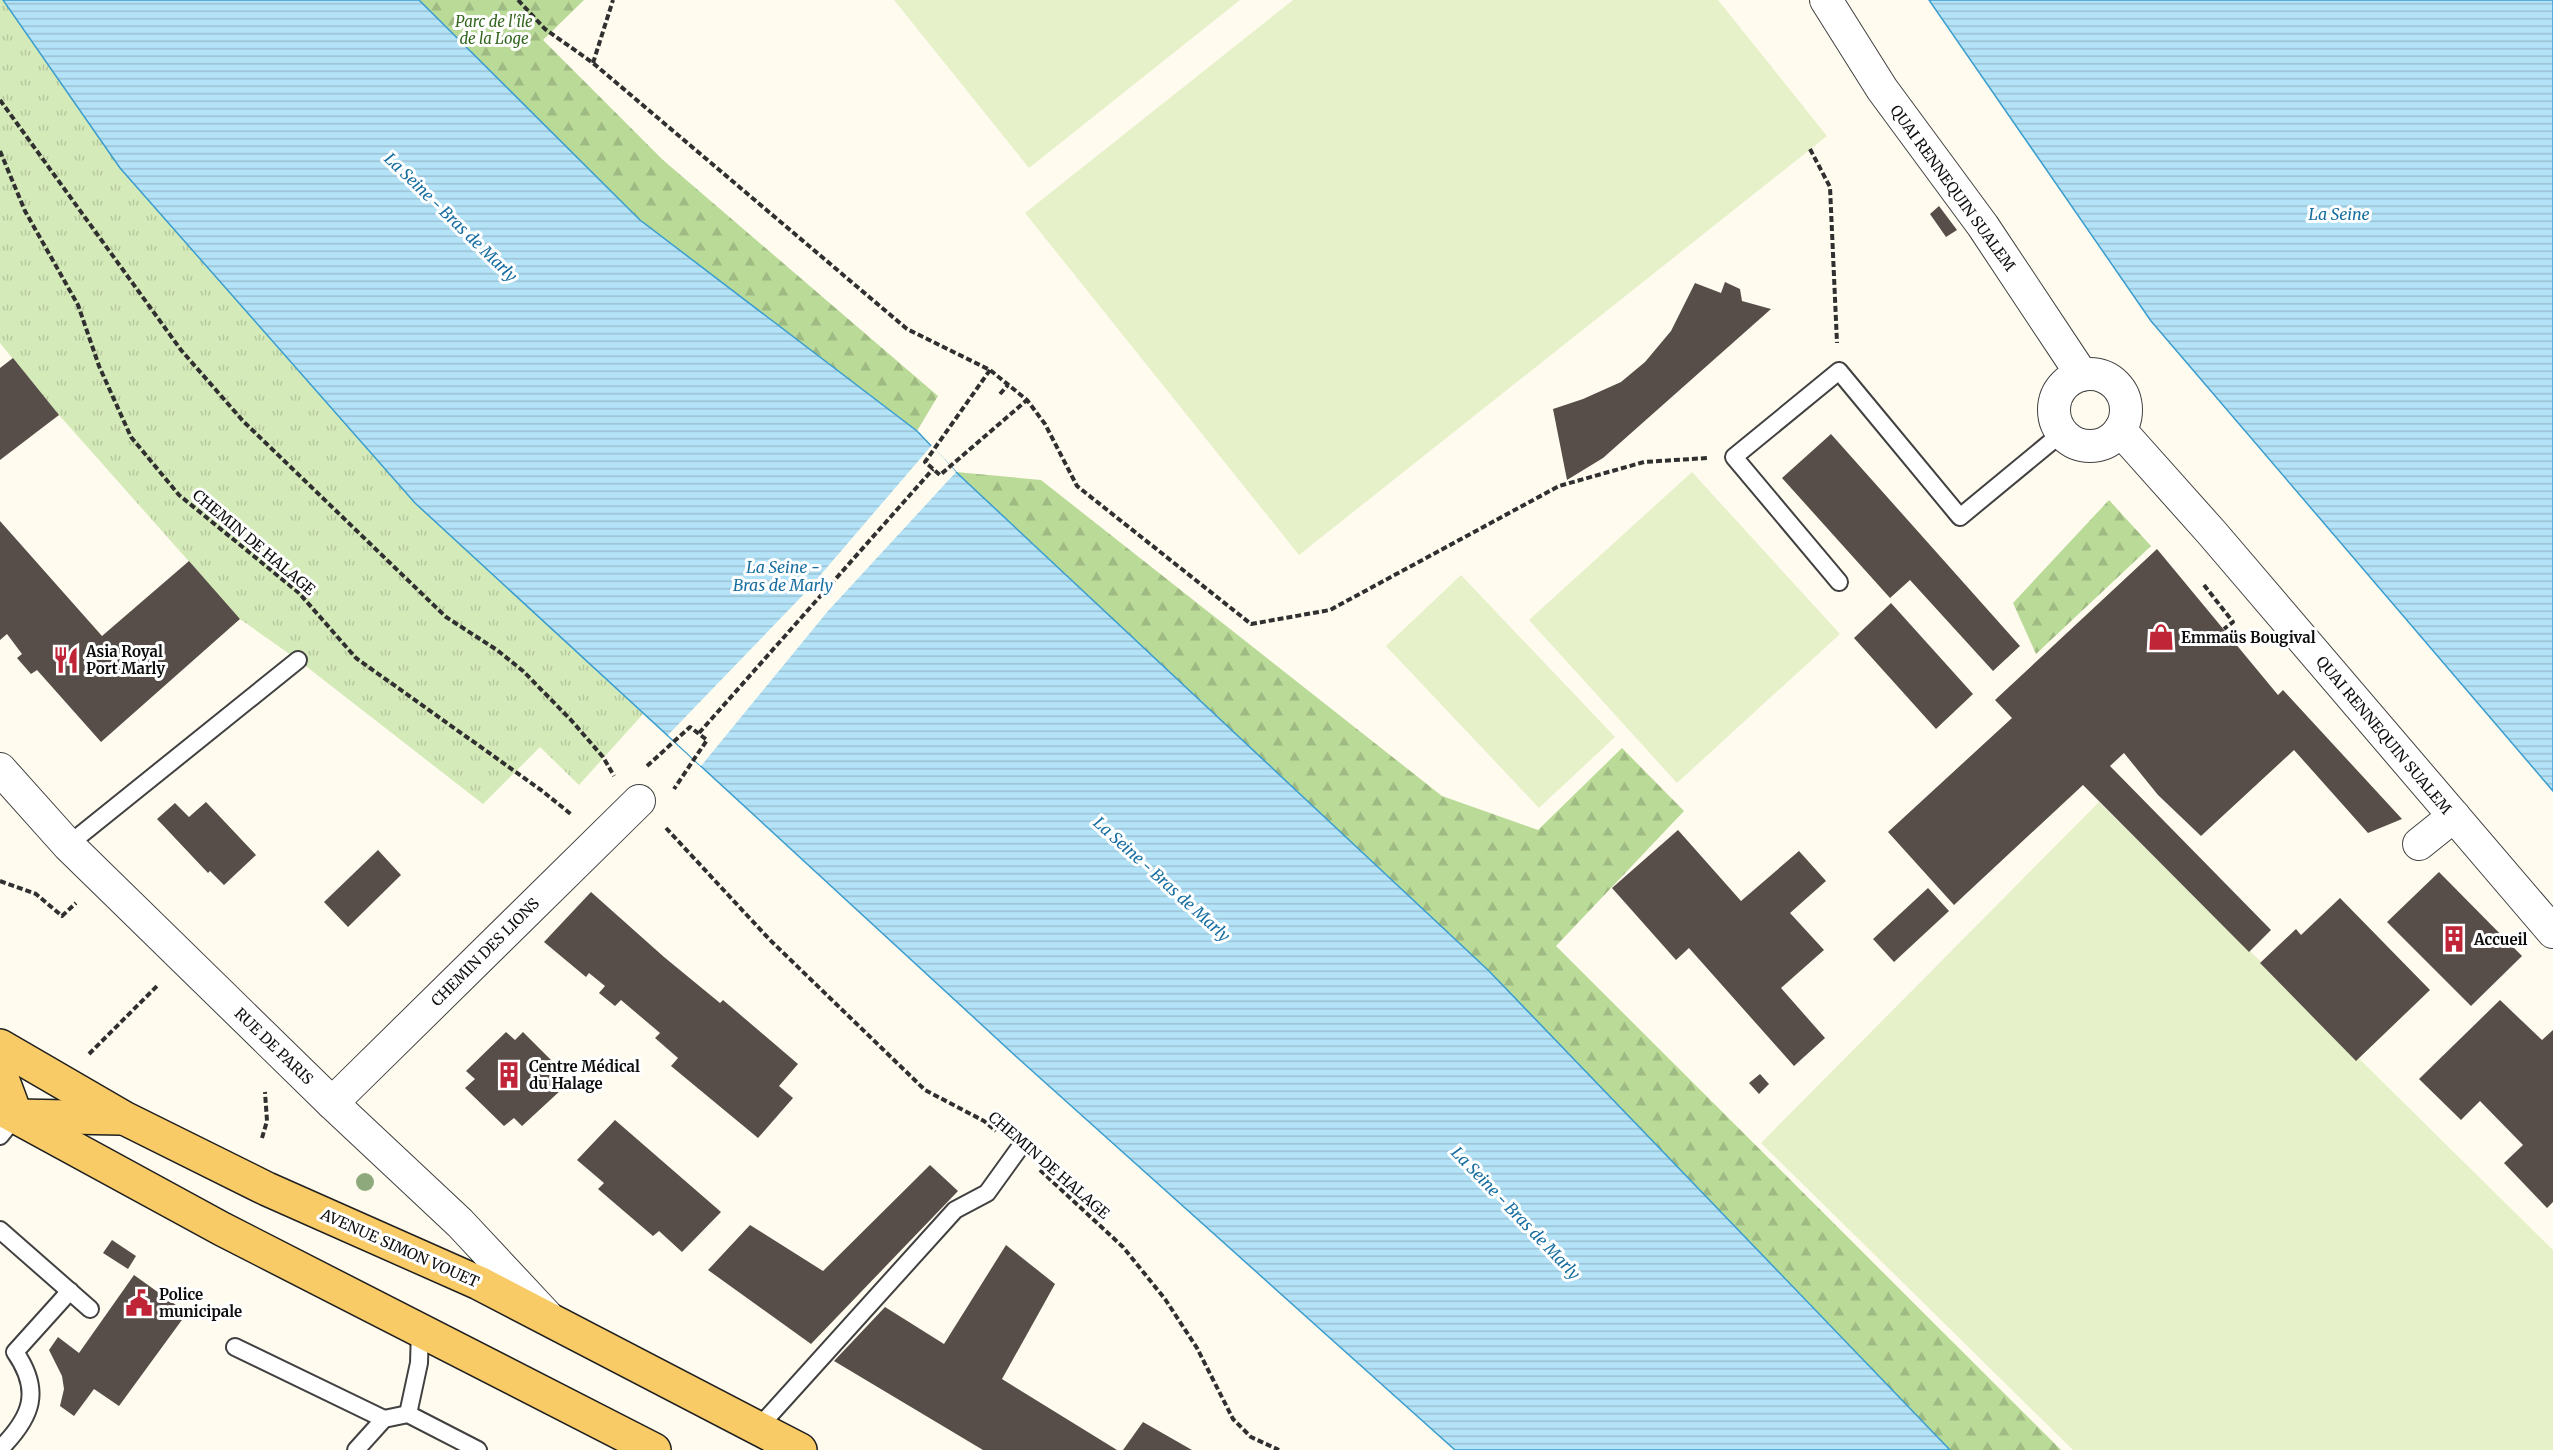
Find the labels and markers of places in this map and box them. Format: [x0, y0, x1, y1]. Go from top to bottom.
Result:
shop icon: Emmaüs Bougival [2146, 622, 2176, 652]
place label: Emmaüs Bougival [2181, 628, 2316, 647]
place label: Asia Royal Port Marly [85, 642, 165, 678]
restaurant icon: Asia Royal Port Marly [51, 645, 81, 675]
building icon: Accueil [2439, 924, 2469, 954]
place label: Accueil [2473, 930, 2528, 949]
place label: Centre Médical du Halage [529, 1057, 640, 1093]
building icon: Centre Médical du Halage [494, 1060, 524, 1090]
place label: Police municipale [159, 1285, 242, 1321]
public building icon: Police municipale [124, 1288, 154, 1318]

